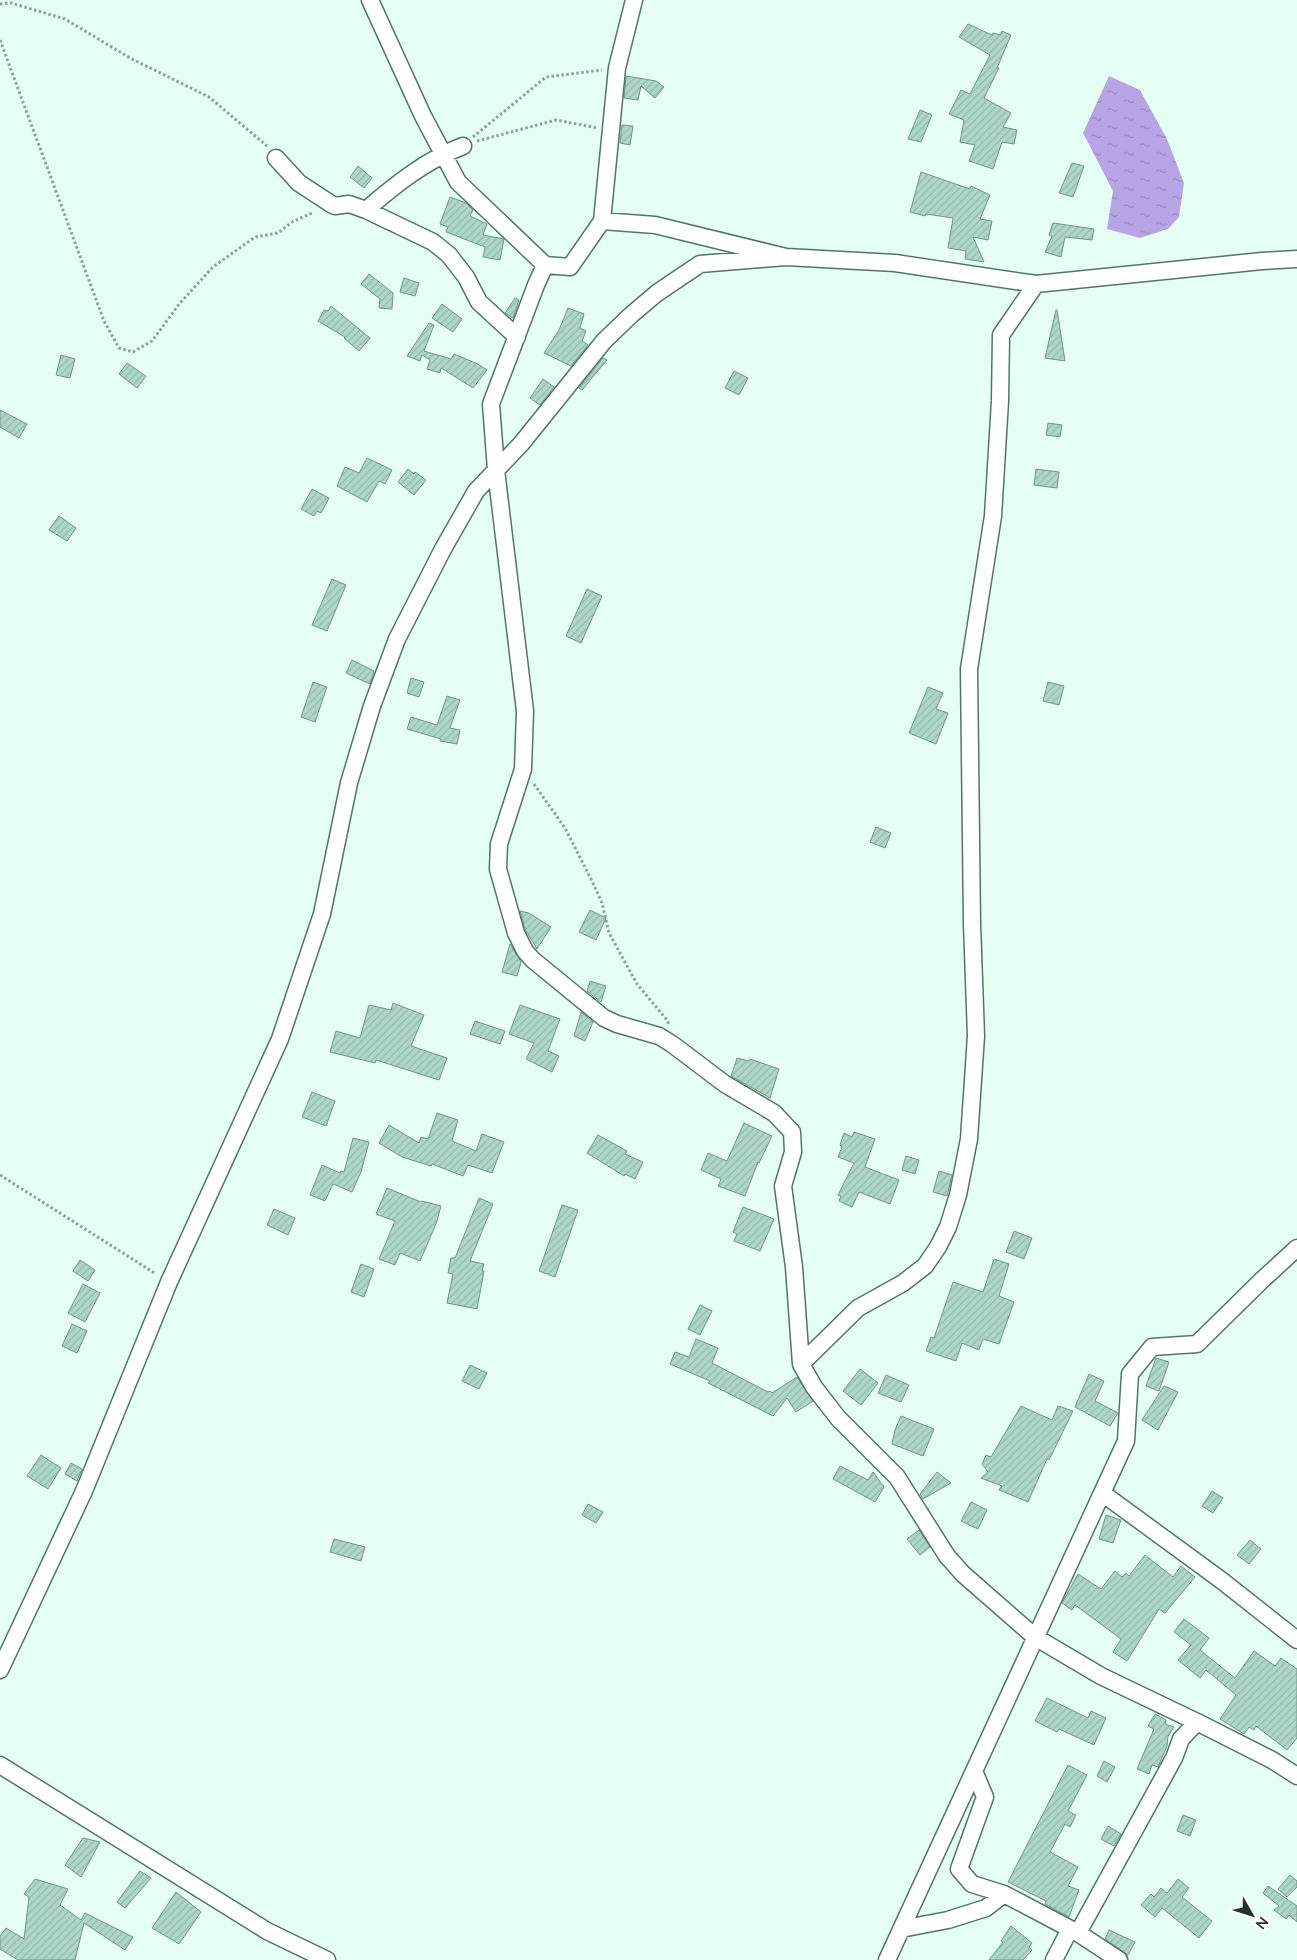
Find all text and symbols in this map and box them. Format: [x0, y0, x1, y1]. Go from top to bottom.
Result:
north arrow [1227, 1890, 1277, 1940]
text: N [1252, 1914, 1272, 1933]

